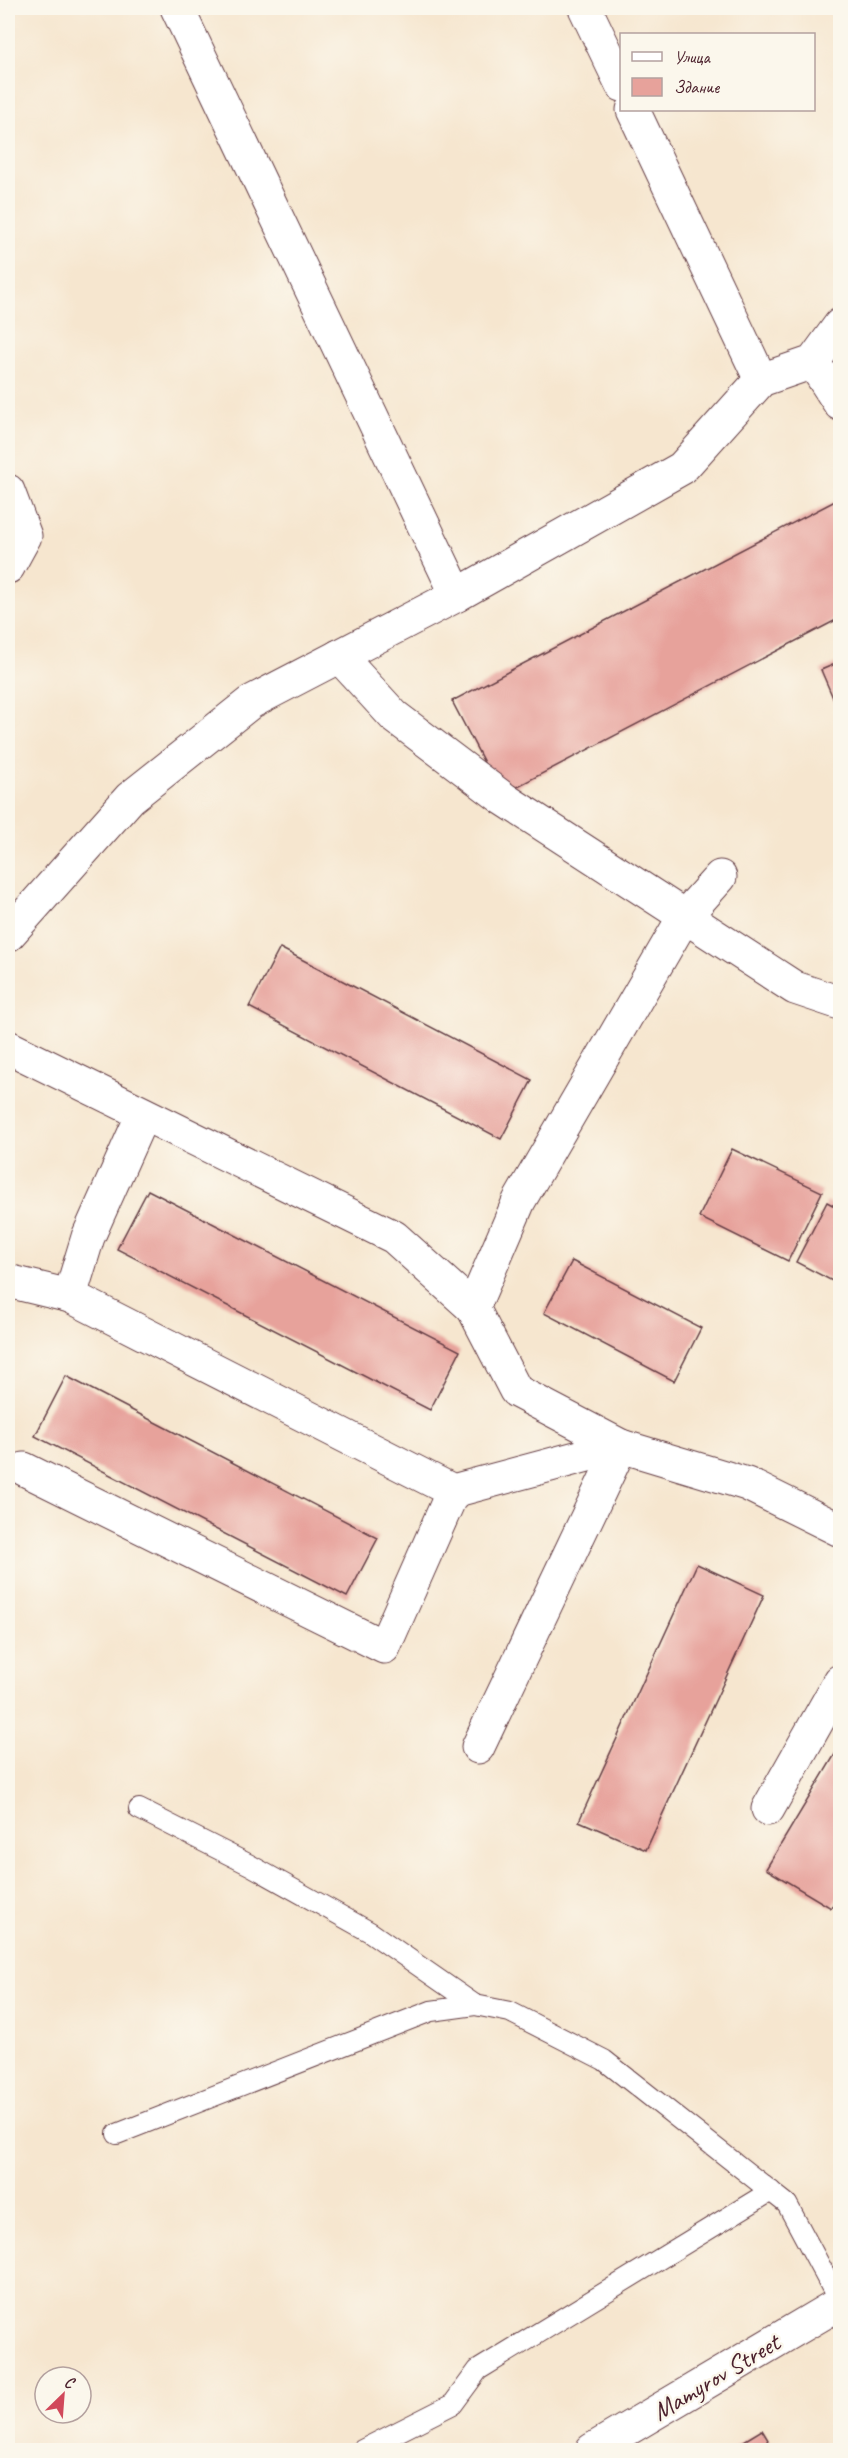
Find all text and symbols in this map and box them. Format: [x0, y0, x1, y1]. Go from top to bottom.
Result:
legend [620, 33, 815, 111]
text: Улица [674, 46, 711, 68]
text: Здание [674, 76, 720, 98]
street label: Mamyrov Street [646, 2325, 788, 2428]
north arrow [33, 2365, 93, 2425]
text: С [61, 2372, 79, 2394]

